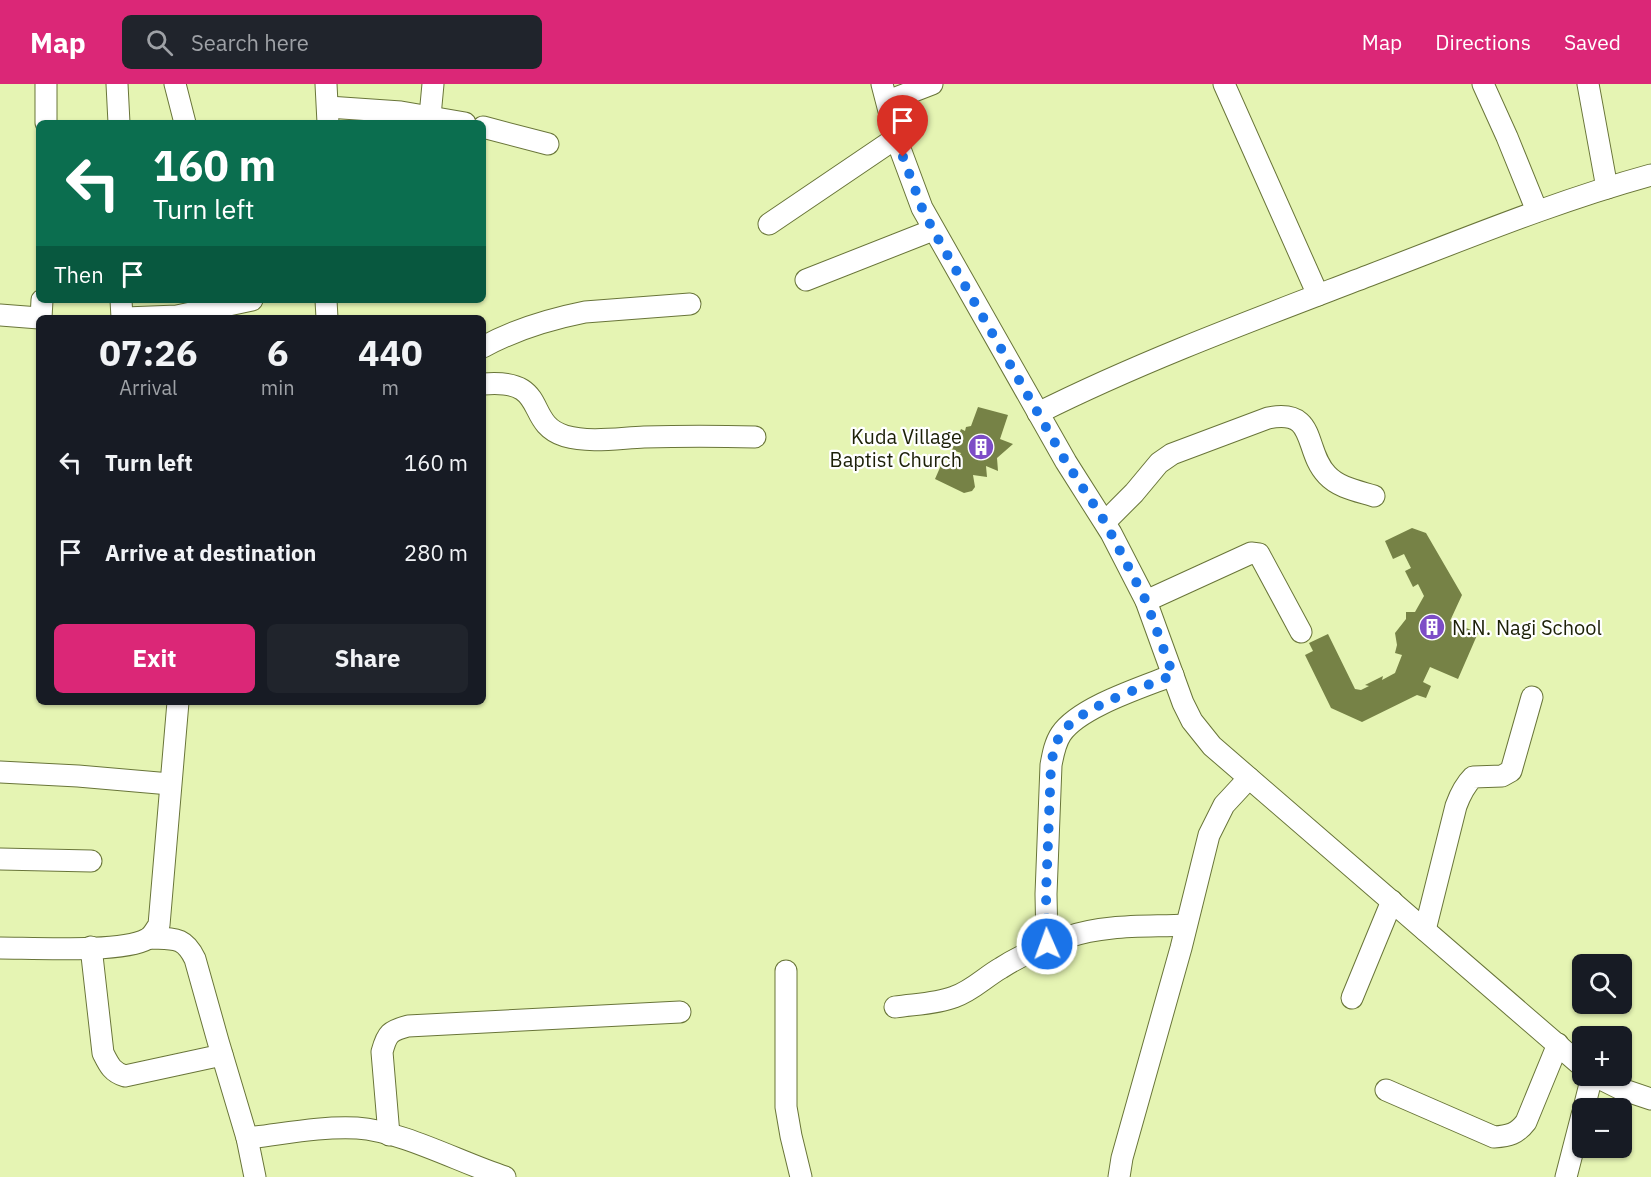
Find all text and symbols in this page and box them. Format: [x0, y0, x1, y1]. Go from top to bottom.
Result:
search box [122, 15, 542, 69]
text: Map [30, 24, 86, 61]
icon: search [143, 26, 176, 59]
text: Search here [191, 28, 309, 57]
text: Map [1362, 28, 1402, 56]
text: Directions [1435, 28, 1531, 56]
text: Saved [1564, 28, 1621, 56]
pin [877, 95, 928, 157]
icon: arrive [886, 104, 919, 137]
text: 160 m [153, 138, 276, 193]
icon: left [54, 144, 132, 222]
text: Turn left [153, 191, 254, 226]
icon: arrive [116, 258, 149, 291]
text: Then [54, 260, 104, 289]
text: 07:26 [99, 329, 198, 376]
text: 6 [267, 329, 289, 376]
text: 440 [358, 329, 423, 376]
text: Arrival [119, 374, 178, 401]
text: min [261, 374, 295, 401]
text: m [382, 374, 399, 401]
place label: Kuda Village Baptist Church [830, 423, 962, 473]
building icon: Kuda Village Baptist Church [966, 432, 996, 462]
icon: left [54, 446, 87, 479]
text: Turn left [105, 448, 193, 477]
text: 160 m [404, 448, 468, 477]
icon: arrive [54, 536, 87, 569]
text: Arrive at destination [105, 538, 316, 567]
text: 280 m [404, 538, 468, 567]
building icon: N.N. Nagi School [1417, 612, 1447, 642]
place label: N.N. Nagi School [1452, 614, 1602, 641]
button: Exit [54, 624, 255, 693]
button: Share [267, 624, 468, 693]
position arrow [1015, 912, 1079, 976]
map controls [1572, 954, 1632, 1158]
button: search [1572, 954, 1632, 1014]
button: + [1572, 1026, 1632, 1086]
button: − [1572, 1098, 1632, 1158]

